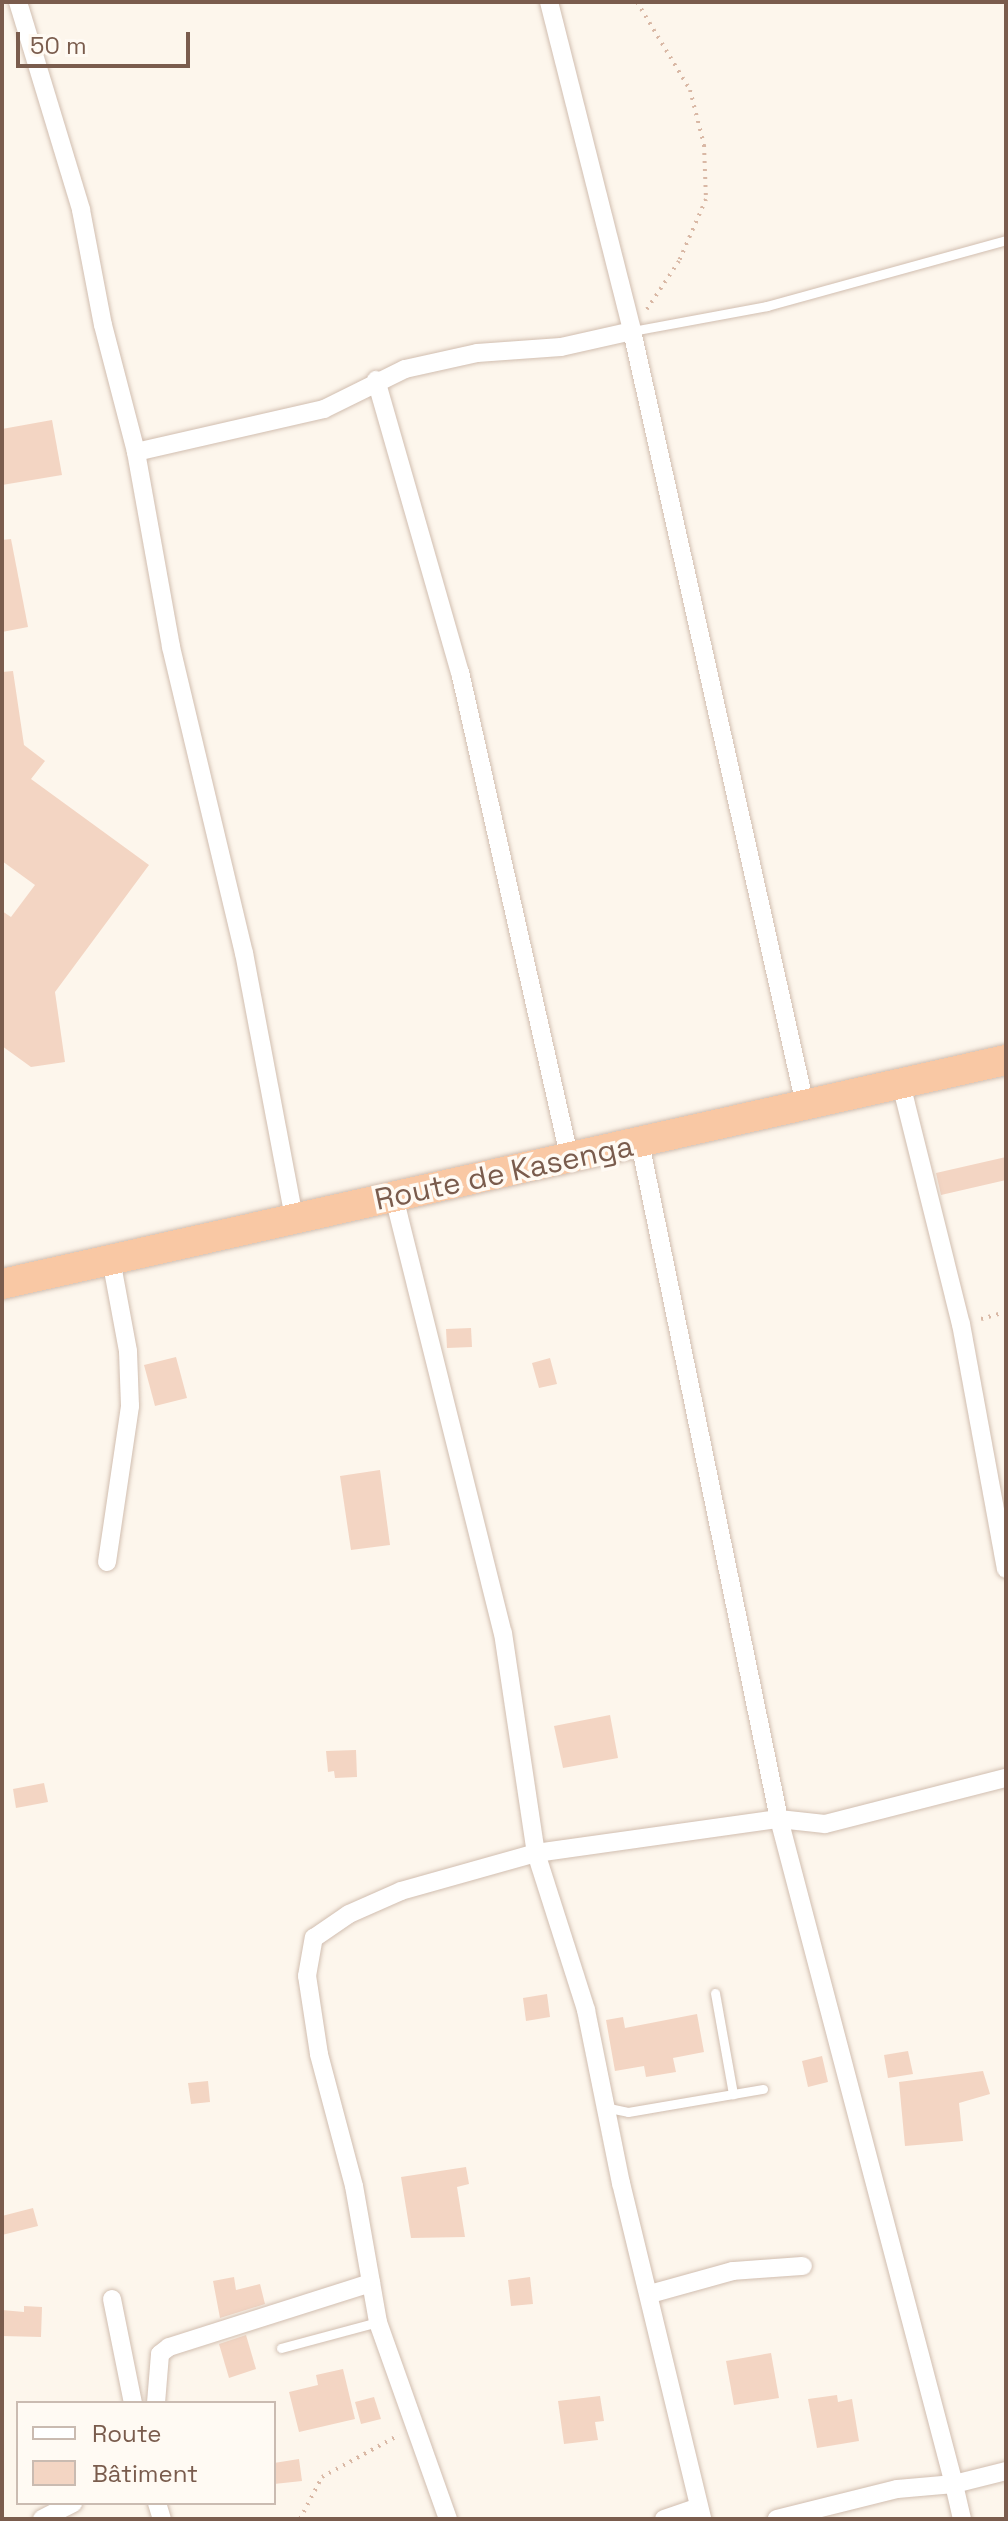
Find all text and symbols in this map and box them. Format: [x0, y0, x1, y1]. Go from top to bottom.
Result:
scale bar [20, 16, 194, 66]
text: 50 m [30, 30, 87, 61]
street label: Route de Kasenga [372, 1128, 636, 1218]
legend [16, 2401, 276, 2505]
text: Route [92, 2418, 161, 2449]
text: Bâtiment [92, 2458, 198, 2489]

